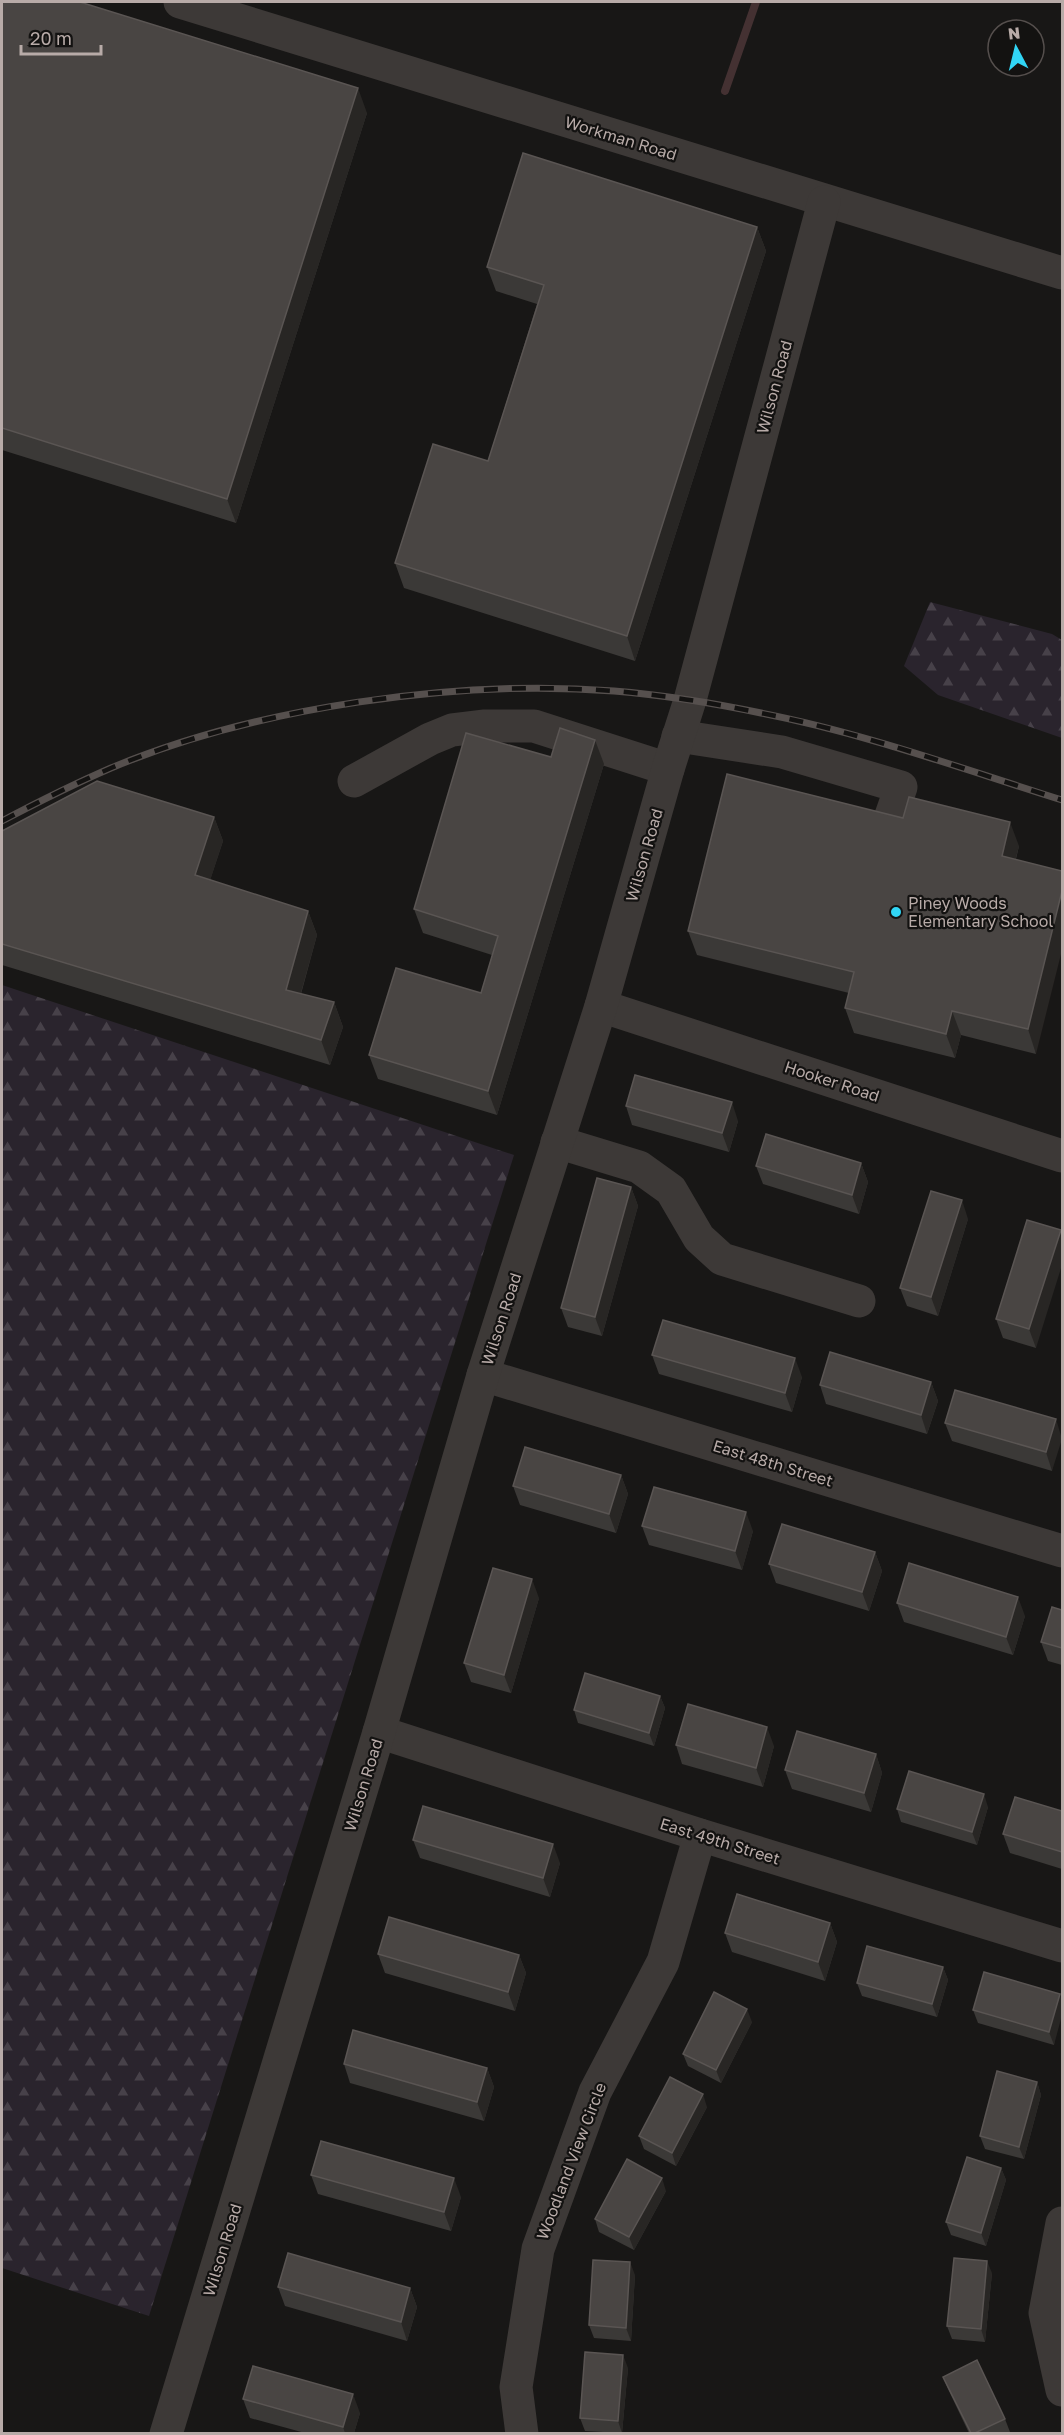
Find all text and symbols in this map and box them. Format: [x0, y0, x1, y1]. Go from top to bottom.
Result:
scale bar [21, 18, 100, 56]
north arrow [986, 18, 1046, 78]
text: N [1007, 22, 1021, 44]
text: 20 m [30, 27, 72, 49]
street label: Workman Road [563, 112, 679, 164]
street label: Wilson Road [752, 338, 796, 436]
street label: Wilson Road [621, 806, 667, 904]
place label: Piney Woods Elementary School [908, 893, 1053, 931]
marker: Piney Woods Elementary School [889, 905, 903, 919]
street label: Hooker Road [782, 1056, 882, 1106]
street label: Wilson Road [477, 1270, 525, 1368]
street label: East 48th Street [710, 1435, 836, 1491]
street label: Wilson Road [339, 1736, 387, 1834]
street label: East 49th Street [658, 1813, 782, 1869]
street label: Woodland View Circle [532, 2080, 610, 2242]
street label: Wilson Road [198, 2201, 246, 2299]

